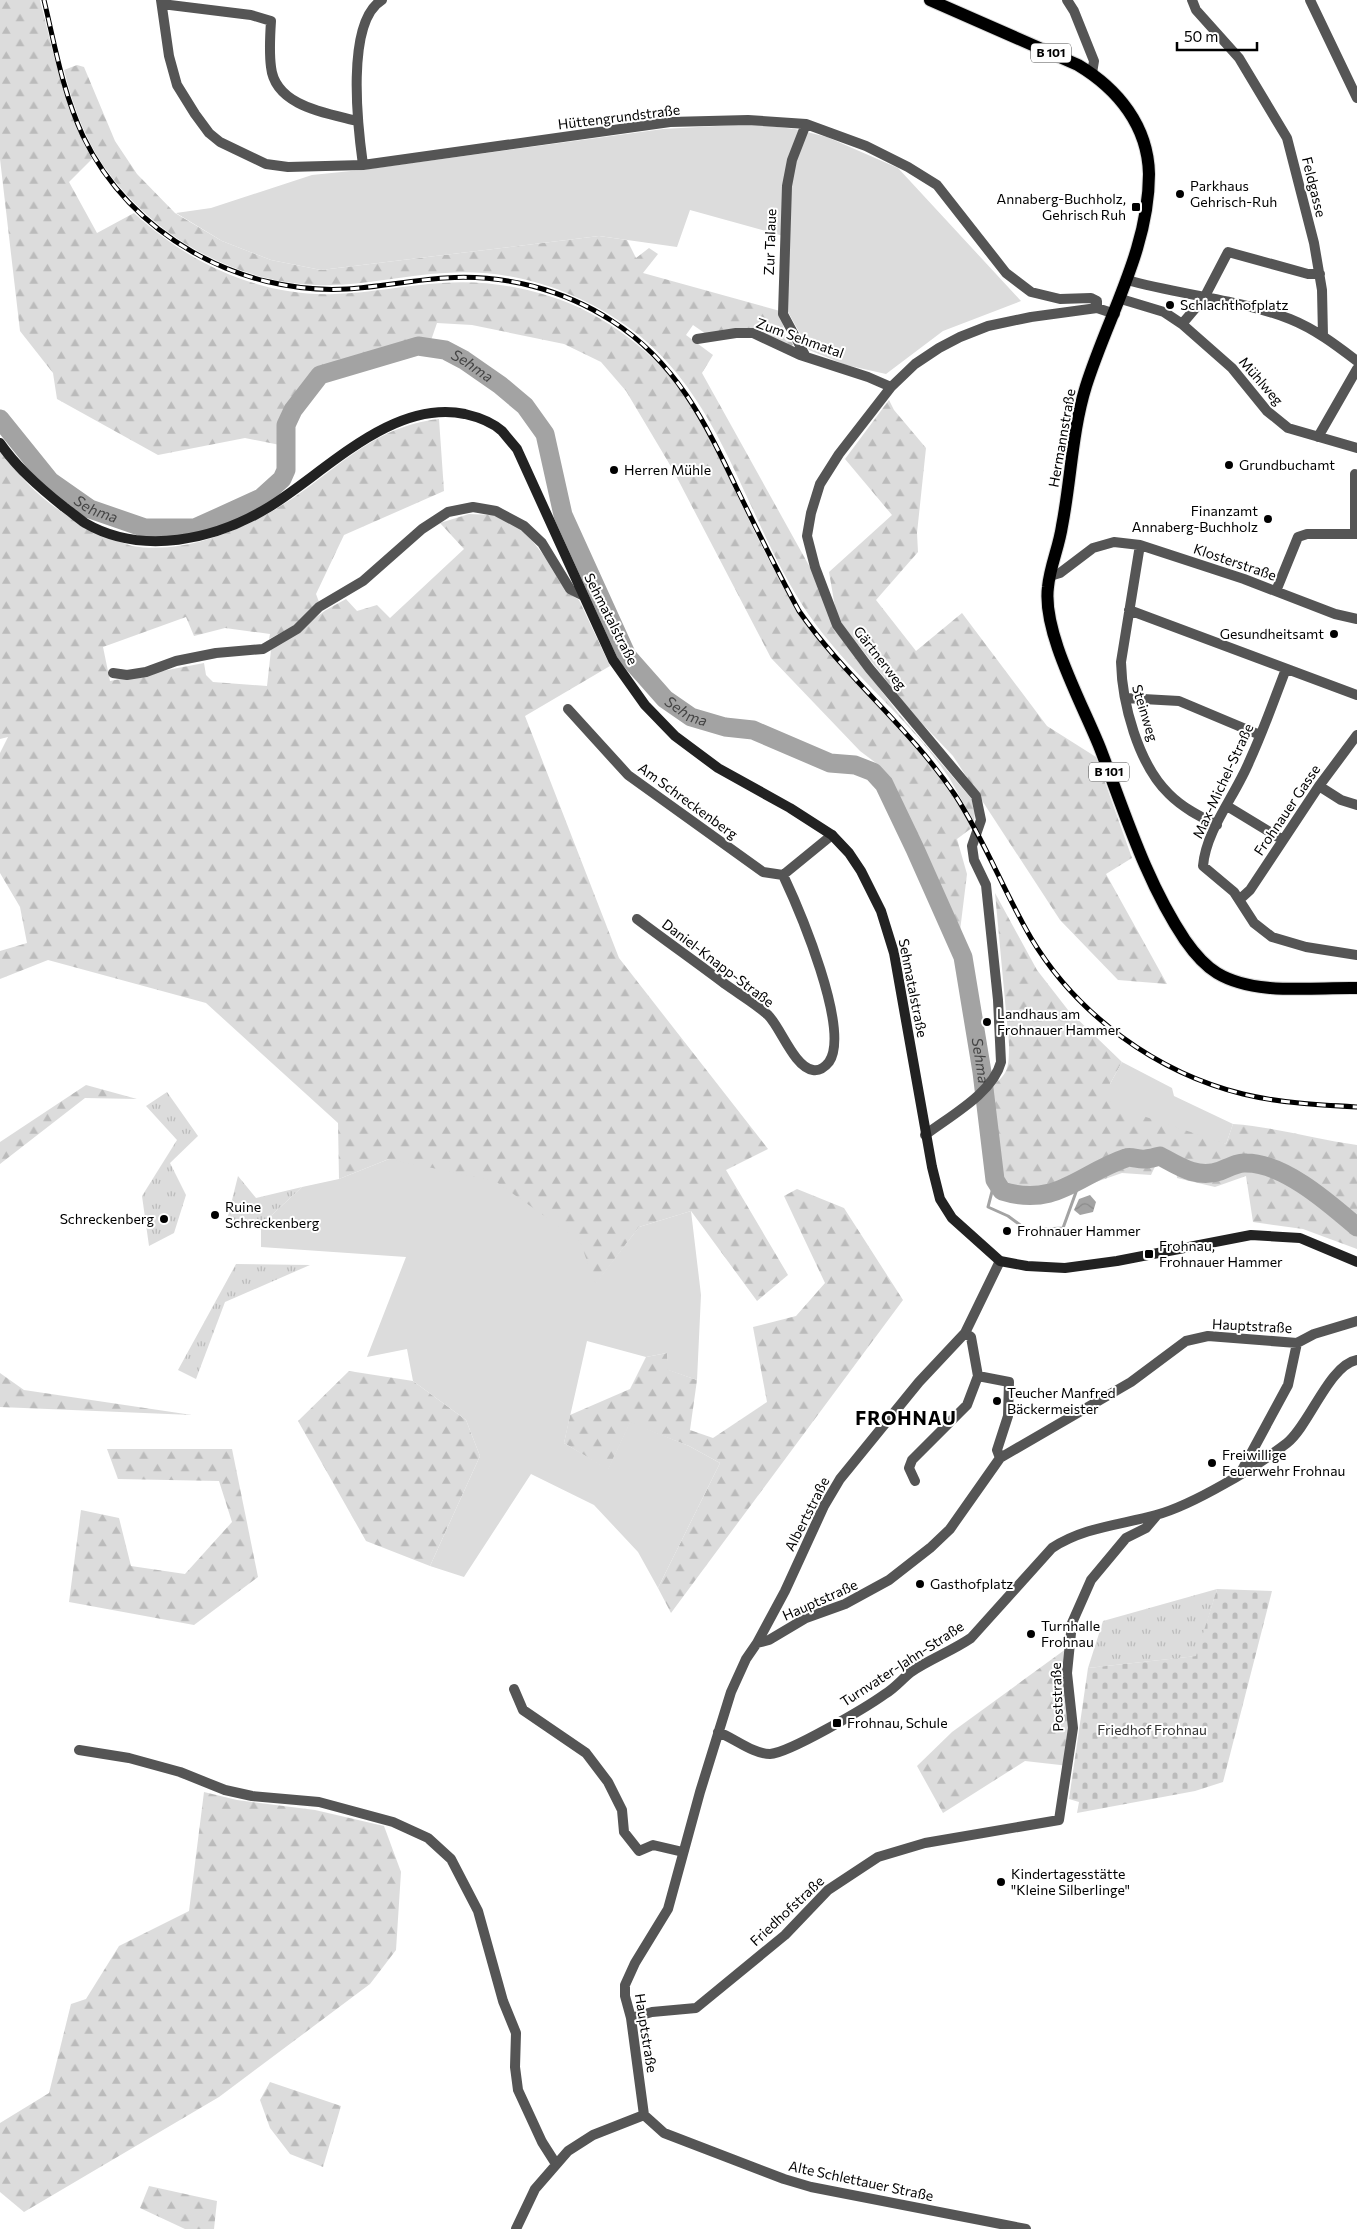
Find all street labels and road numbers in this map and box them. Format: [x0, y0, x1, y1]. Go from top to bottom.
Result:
road number: B 101 [1031, 44, 1071, 62]
street label: Hüttengrundstraße [557, 101, 681, 132]
street label: Feldgasse [1299, 155, 1330, 219]
street label: Zur Talaue [760, 208, 779, 276]
street label: Zum Sehmatal [754, 314, 846, 361]
street label: Mühlweg [1236, 353, 1287, 409]
street label: Hermannstraße [1044, 387, 1079, 489]
street label: Klosterstraße [1191, 539, 1279, 584]
street label: Sehmatalstraße [581, 570, 642, 667]
street label: Gärtnerweg [850, 623, 911, 693]
street label: Steinweg [1129, 682, 1162, 744]
street label: Max-Michel-Straße [1188, 721, 1257, 841]
street label: Am Schreckenberg [635, 759, 742, 843]
street label: Frohnauer Gasse [1250, 761, 1323, 858]
road number: B 101 [1089, 762, 1129, 782]
street label: Daniel-Knapp-Straße [659, 915, 778, 1010]
street label: Sehmatalstraße [896, 937, 931, 1039]
street label: Hauptstraße [1211, 1315, 1293, 1336]
street label: Albertstraße [781, 1474, 833, 1554]
street label: Hauptstraße [780, 1575, 860, 1624]
street label: Turnvater-Jahn-Straße [837, 1617, 967, 1710]
street label: Poststraße [1047, 1662, 1066, 1732]
street label: Friedhofstraße [746, 1872, 827, 1949]
street label: Hauptstraße [632, 1992, 661, 2074]
street label: Alte Schlettauer Straße [787, 2157, 935, 2204]

